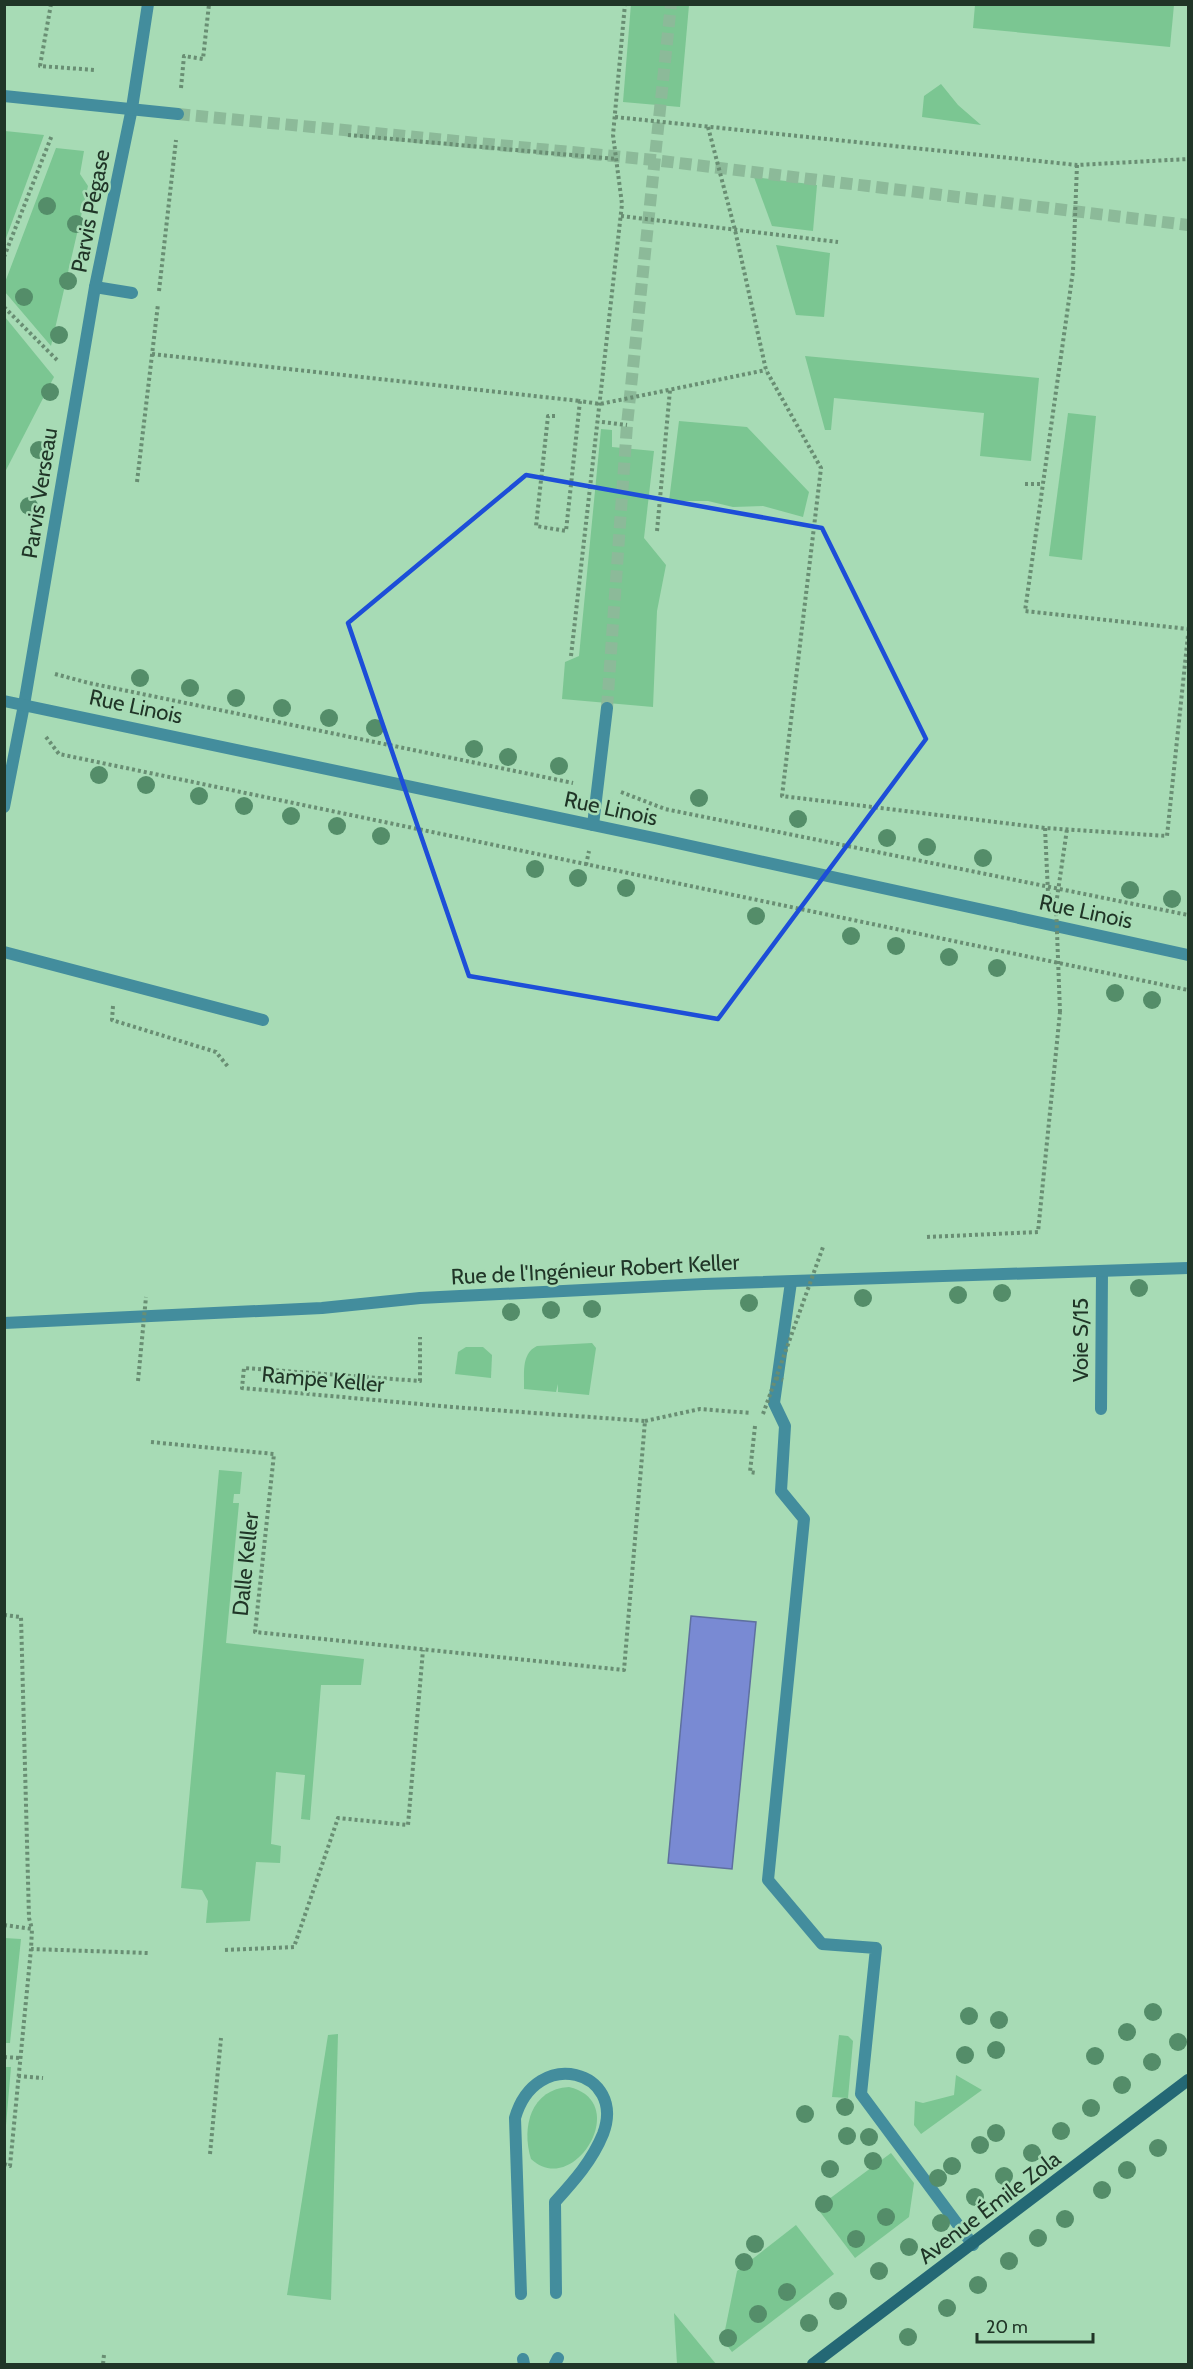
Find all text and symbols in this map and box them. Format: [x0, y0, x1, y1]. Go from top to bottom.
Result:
street label: Parvis Pégase [65, 147, 116, 275]
street label: Parvis Verseau [16, 426, 63, 560]
street label: Rue Linois [87, 683, 185, 730]
street label: Rue Linois [562, 785, 660, 832]
street label: Rue Linois [1037, 888, 1135, 935]
street label: Rue de l'Ingénieur Robert Keller [450, 1248, 740, 1291]
street label: Voie S/15 [1067, 1298, 1094, 1382]
street label: Rampe Keller [261, 1361, 385, 1398]
street label: Dalle Keller [227, 1511, 264, 1617]
street label: Avenue Émile Zola [913, 2145, 1066, 2270]
scale bar [977, 2306, 1092, 2344]
text: 20 m [986, 2316, 1028, 2338]

